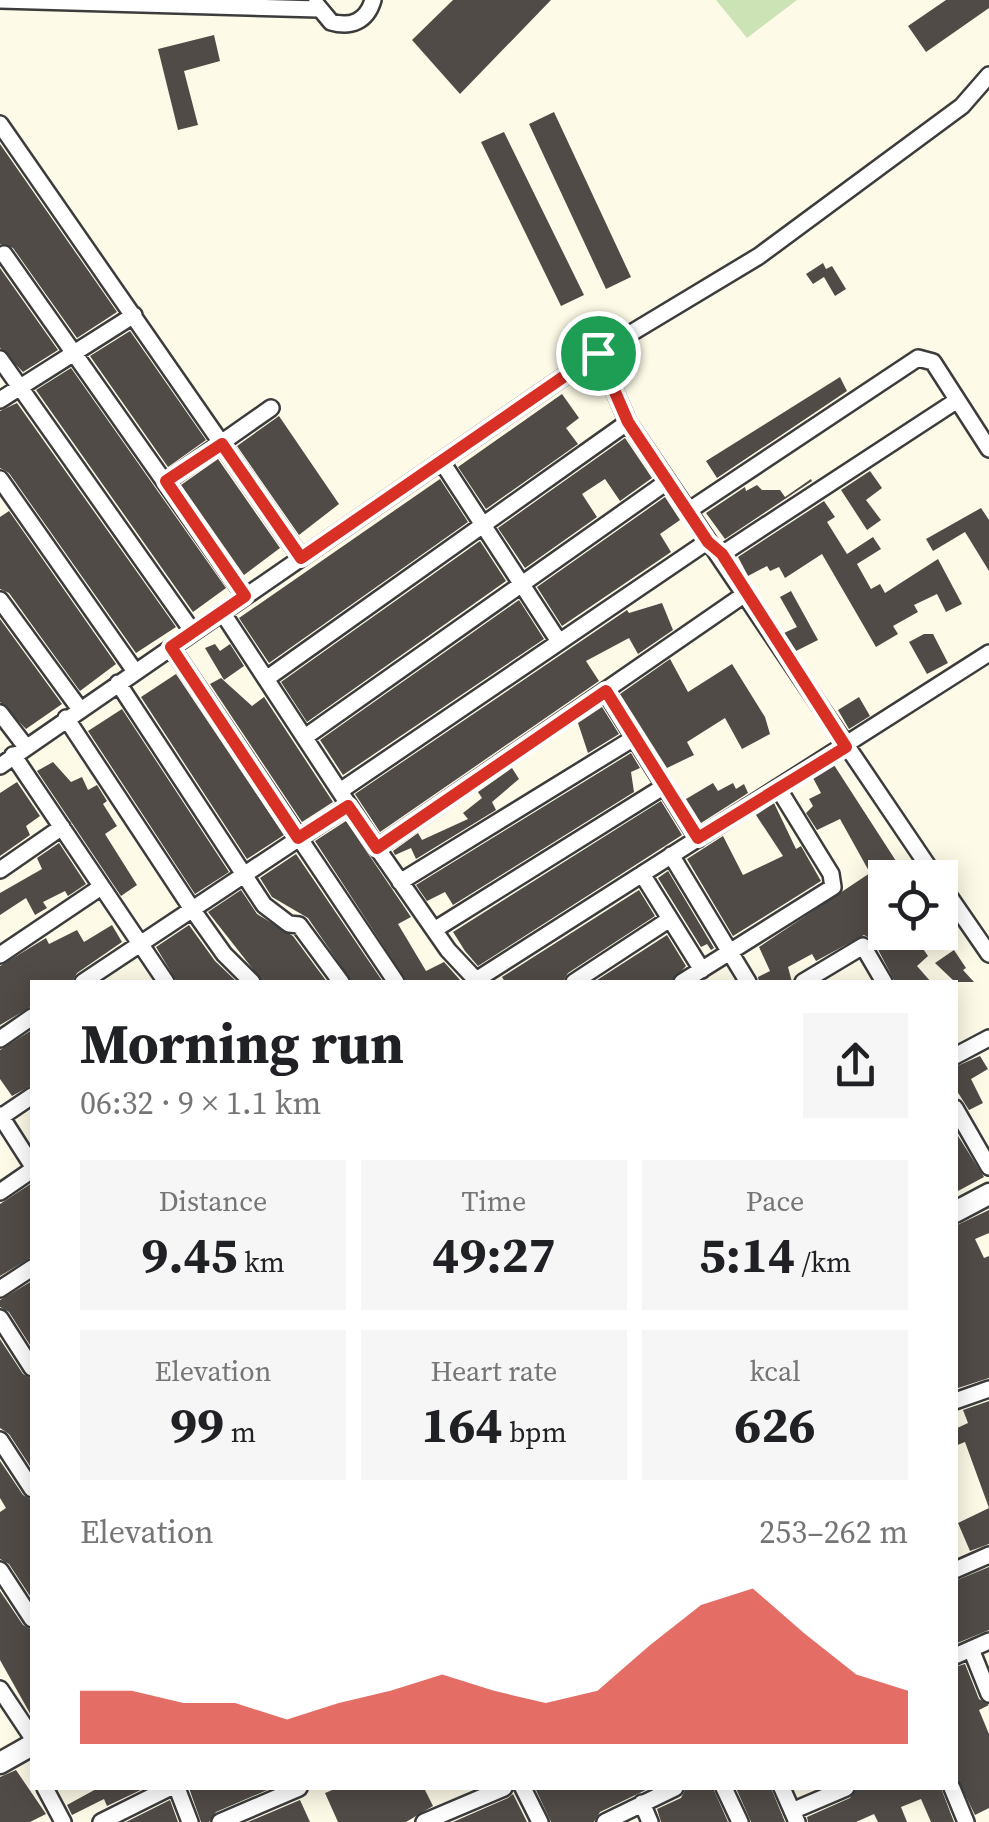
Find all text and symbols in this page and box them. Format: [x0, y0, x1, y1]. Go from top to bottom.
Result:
pin [556, 311, 641, 396]
icon: arrive [571, 326, 626, 381]
map controls [868, 860, 958, 950]
button: locate [868, 860, 958, 950]
text: Morning run [80, 1006, 404, 1081]
button: share [803, 1013, 908, 1118]
text: 06:32 · 9 × 1.1 km [80, 1081, 321, 1125]
text: Distance [159, 1182, 267, 1220]
text: Time [462, 1182, 526, 1220]
text: Pace [746, 1182, 804, 1220]
text: 9.45 [141, 1220, 238, 1289]
text: 49:27 [432, 1220, 556, 1289]
text: 5:14 [699, 1220, 795, 1289]
text: km [238, 1243, 285, 1281]
text: /km [795, 1243, 851, 1281]
text: Elevation [155, 1352, 271, 1390]
text: Heart rate [431, 1352, 557, 1390]
text: kcal [749, 1352, 801, 1390]
text: 99 [170, 1390, 224, 1459]
text: 164 [421, 1390, 503, 1459]
text: 626 [734, 1390, 816, 1459]
text: m [224, 1413, 256, 1451]
text: bpm [503, 1413, 567, 1451]
text: Elevation [80, 1510, 214, 1554]
text: 253–262 m [759, 1510, 908, 1554]

